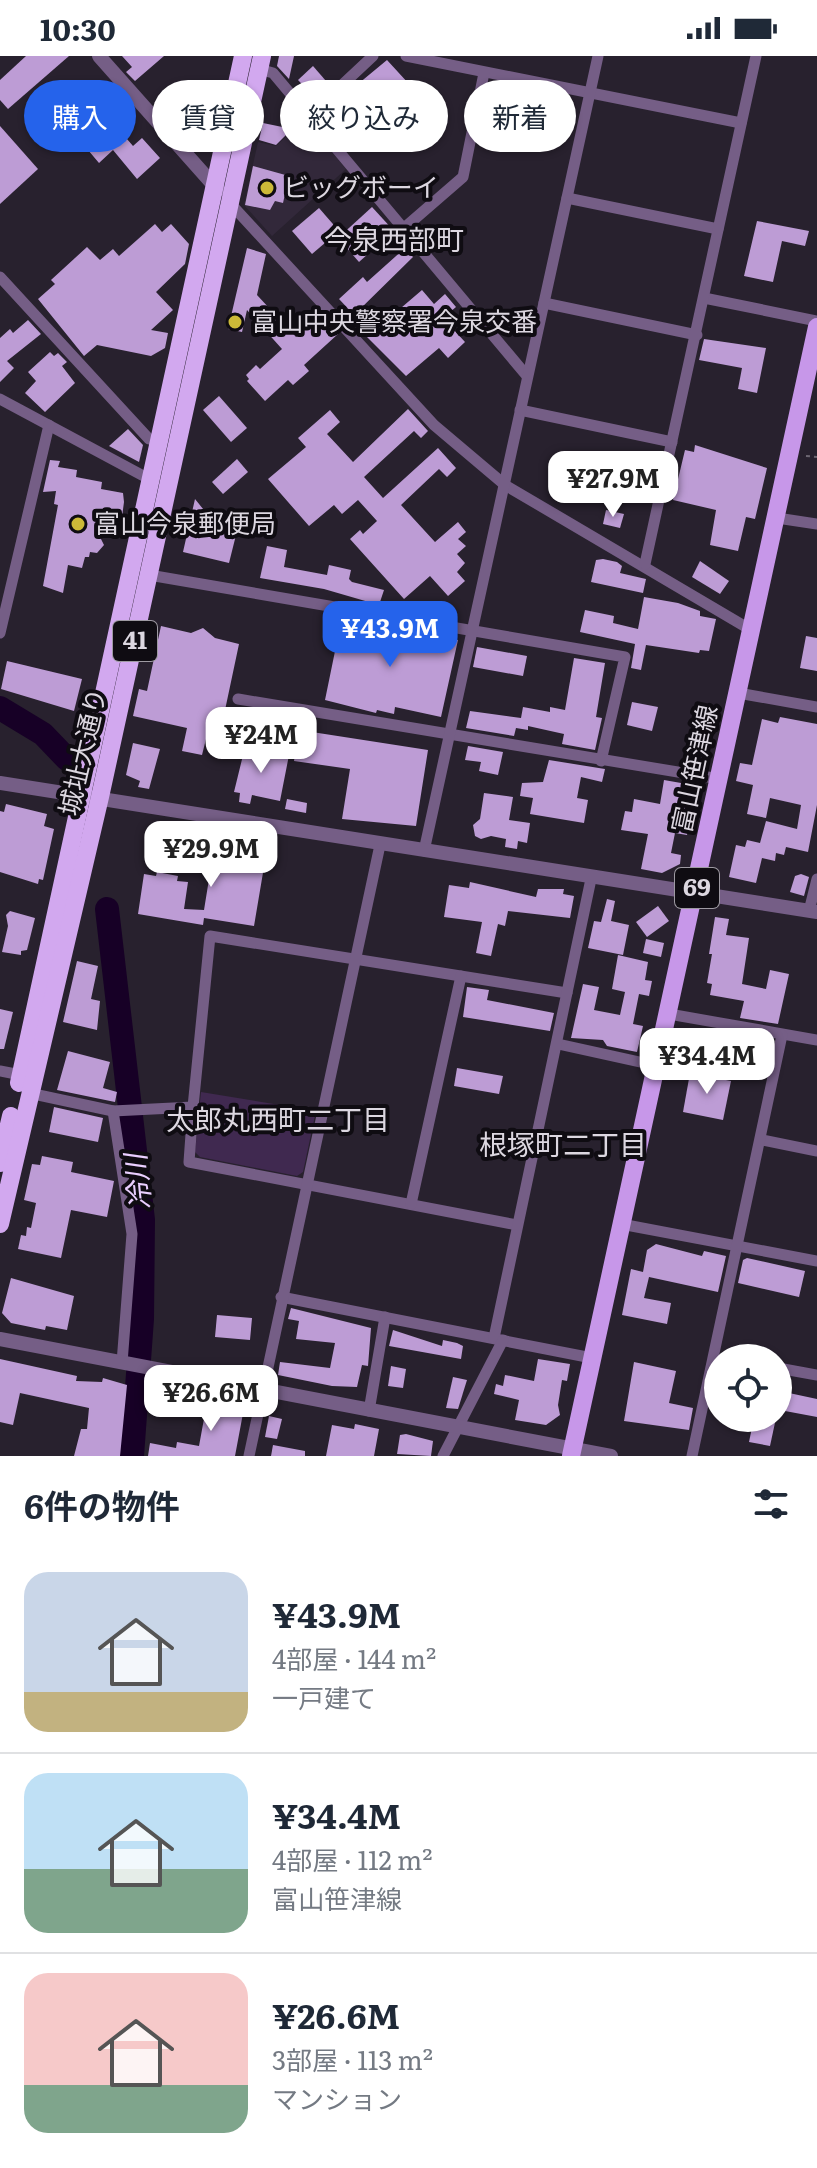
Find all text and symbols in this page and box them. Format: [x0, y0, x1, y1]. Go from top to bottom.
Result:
text: 10:30 [40, 6, 116, 50]
chip: 購入 [24, 80, 136, 152]
chip: 賃貸 [152, 80, 264, 152]
chip: 絞り込み [280, 80, 448, 152]
chip: 新着 [464, 80, 576, 152]
place label: ビッグボーイ [283, 166, 439, 205]
marker: ビッグボーイ [258, 179, 276, 197]
district label: 今泉西部町 [324, 217, 464, 259]
place label: 富山中央警察署今泉交番 [251, 300, 537, 339]
marker: 富山中央警察署今泉交番 [226, 313, 244, 331]
pin: ¥27.9M [548, 451, 678, 519]
text: ¥27.9M [566, 457, 660, 496]
place label: 富山今泉郵便局 [94, 502, 276, 541]
marker: 富山今泉郵便局 [69, 515, 87, 533]
pin: ¥43.9M [325, 601, 455, 669]
text: ¥43.9M [341, 607, 439, 646]
road number: 41 [113, 621, 157, 661]
street label: 城址大通り [47, 684, 114, 819]
street label: 富山笹津線 [660, 701, 725, 836]
pin: ¥24M [214, 707, 308, 775]
text: ¥24M [224, 713, 298, 752]
pin: ¥29.9M [146, 821, 276, 889]
text: ¥29.9M [162, 827, 260, 866]
road number: 69 [675, 868, 719, 908]
pin: ¥34.4M [642, 1028, 772, 1096]
text: ¥34.4M [658, 1034, 756, 1073]
district label: 太郎丸西町二丁目 [166, 1097, 390, 1139]
district label: 根塚町二丁目 [479, 1122, 647, 1164]
water label: 冷川 [112, 1149, 160, 1212]
map controls [704, 1344, 792, 1432]
button: locate [704, 1344, 792, 1432]
pin: ¥26.6M [146, 1365, 276, 1433]
text: ¥26.6M [162, 1371, 260, 1410]
text: 6件の物件 [24, 1479, 180, 1529]
icon: filters [749, 1482, 793, 1526]
text: ¥43.9M [272, 1588, 401, 1638]
icon: home [88, 1604, 184, 1700]
text: 4部屋 · 144 m² [272, 1638, 436, 1677]
text: 一戸建て [272, 1677, 376, 1716]
text: ¥34.4M [272, 1789, 401, 1839]
icon: home [88, 1805, 184, 1901]
text: 4部屋 · 112 m² [272, 1839, 432, 1878]
text: 富山笹津線 [272, 1878, 402, 1917]
text: ¥26.6M [272, 1989, 400, 2039]
icon: home [88, 2005, 184, 2101]
text: 3部屋 · 113 m² [272, 2039, 433, 2078]
text: マンション [272, 2078, 402, 2117]

